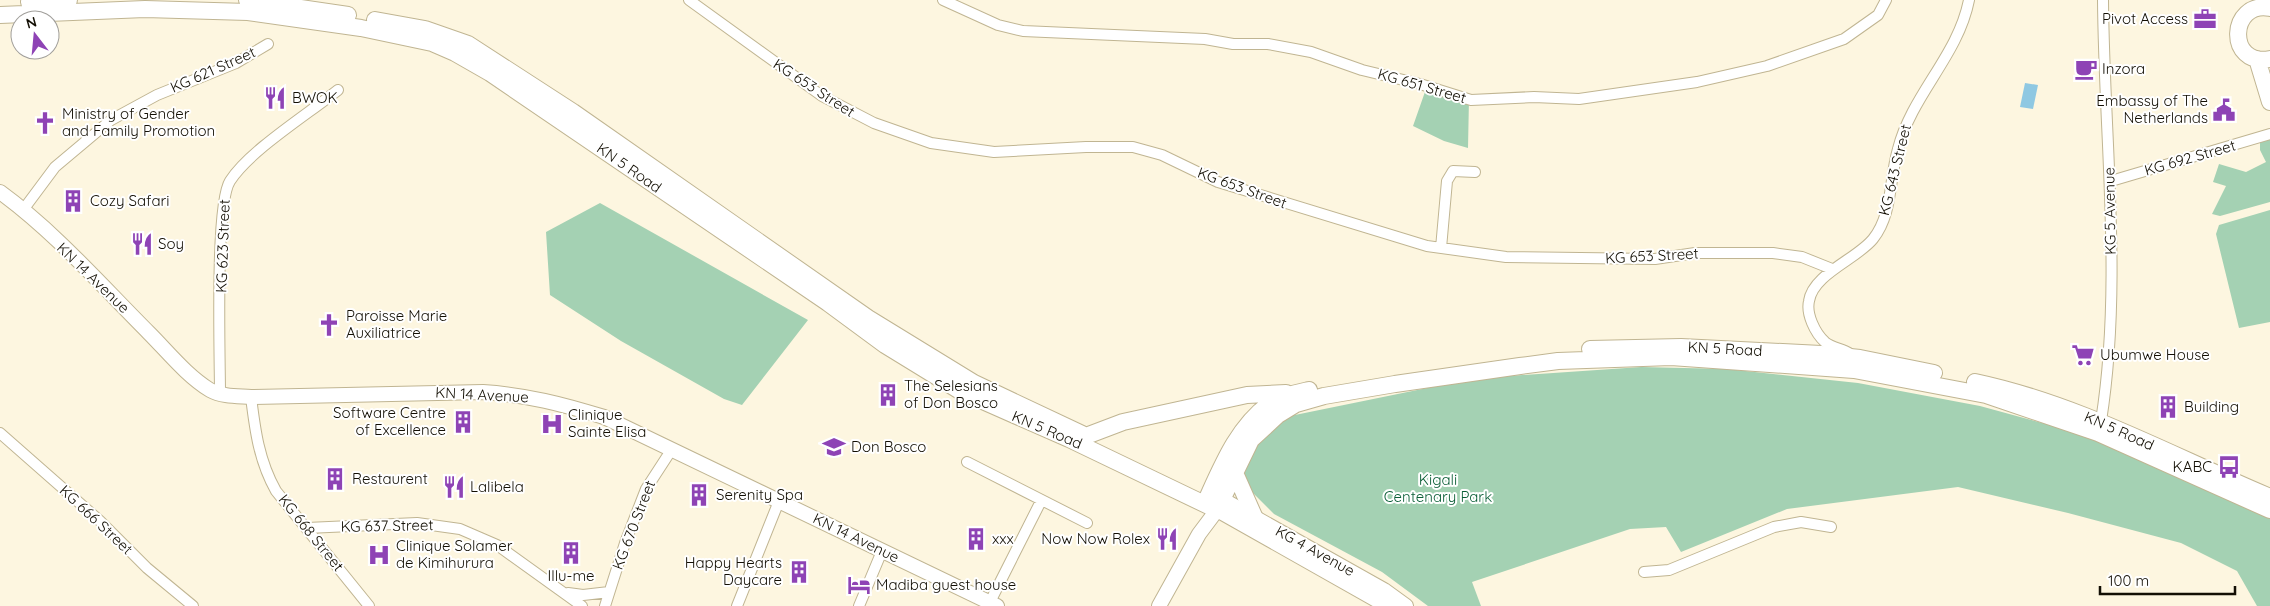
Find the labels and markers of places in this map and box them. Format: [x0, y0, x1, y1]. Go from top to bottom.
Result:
office icon: Pivot Access [2192, 6, 2218, 32]
place label: Pivot Access [2102, 9, 2188, 28]
cafe icon: Inzora [2073, 56, 2099, 82]
place label: Inzora [2102, 59, 2145, 78]
restaurant icon: BWOK [262, 85, 288, 111]
place label: BWOK [292, 88, 338, 107]
place label: Embassy of The Netherlands [2096, 91, 2208, 127]
public building icon: Embassy of The Netherlands [2211, 97, 2237, 123]
place label: Ministry of Gender and Family Promotion [62, 104, 215, 140]
church icon: Ministry of Gender and Family Promotion [32, 110, 58, 136]
building icon: Cozy Safari [60, 188, 86, 214]
place label: Cozy Safari [90, 191, 170, 210]
restaurant icon: Soy [129, 231, 155, 257]
place label: Soy [158, 234, 184, 253]
place label: Paroisse Marie Auxiliatrice [346, 306, 447, 342]
church icon: Paroisse Marie Auxiliatrice [316, 312, 342, 338]
supermarket icon: Ubumwe House [2070, 342, 2096, 368]
place label: Ubumwe House [2100, 345, 2210, 364]
place label: The Selesians of Don Bosco [904, 376, 998, 412]
building icon: The Selesians of Don Bosco [875, 382, 901, 408]
building icon: Building [2155, 394, 2181, 420]
place label: Building [2184, 397, 2239, 416]
place label: Software Centre of Excellence [333, 403, 446, 439]
place label: Clinique Sainte Elisa [568, 405, 646, 441]
building icon: Software Centre of Excellence [450, 409, 476, 435]
hospital icon: Clinique Sainte Elisa [539, 411, 565, 437]
school or university icon: Don Bosco [821, 434, 847, 460]
place label: Don Bosco [851, 437, 926, 456]
bus stop icon: KABC [2216, 454, 2242, 480]
place label: KABC [2173, 457, 2212, 476]
building icon: Restaurent [322, 466, 348, 492]
place label: Restaurent [352, 469, 428, 488]
restaurant icon: Lalibela [441, 474, 467, 500]
place label: Lalibela [470, 477, 524, 496]
building icon: Serenity Spa [686, 482, 712, 508]
place label: Serenity Spa [716, 485, 803, 504]
building icon: xxx [963, 526, 989, 552]
restaurant icon: Now Now Rolex [1154, 526, 1180, 552]
place label: xxx [992, 529, 1014, 548]
place label: Now Now Rolex [1041, 529, 1150, 548]
place label: Clinique Solamer de Kimihurura [396, 536, 513, 572]
building icon: Illu-me [558, 540, 584, 566]
hospital icon: Clinique Solamer de Kimihurura [366, 542, 392, 568]
place label: Happy Hearts Daycare [685, 553, 782, 589]
building icon: Happy Hearts Daycare [786, 559, 812, 585]
place label: Illu-me [547, 566, 595, 585]
hotel icon: Madiba guest house [846, 572, 872, 598]
place label: Madiba guest house [876, 575, 1016, 594]

